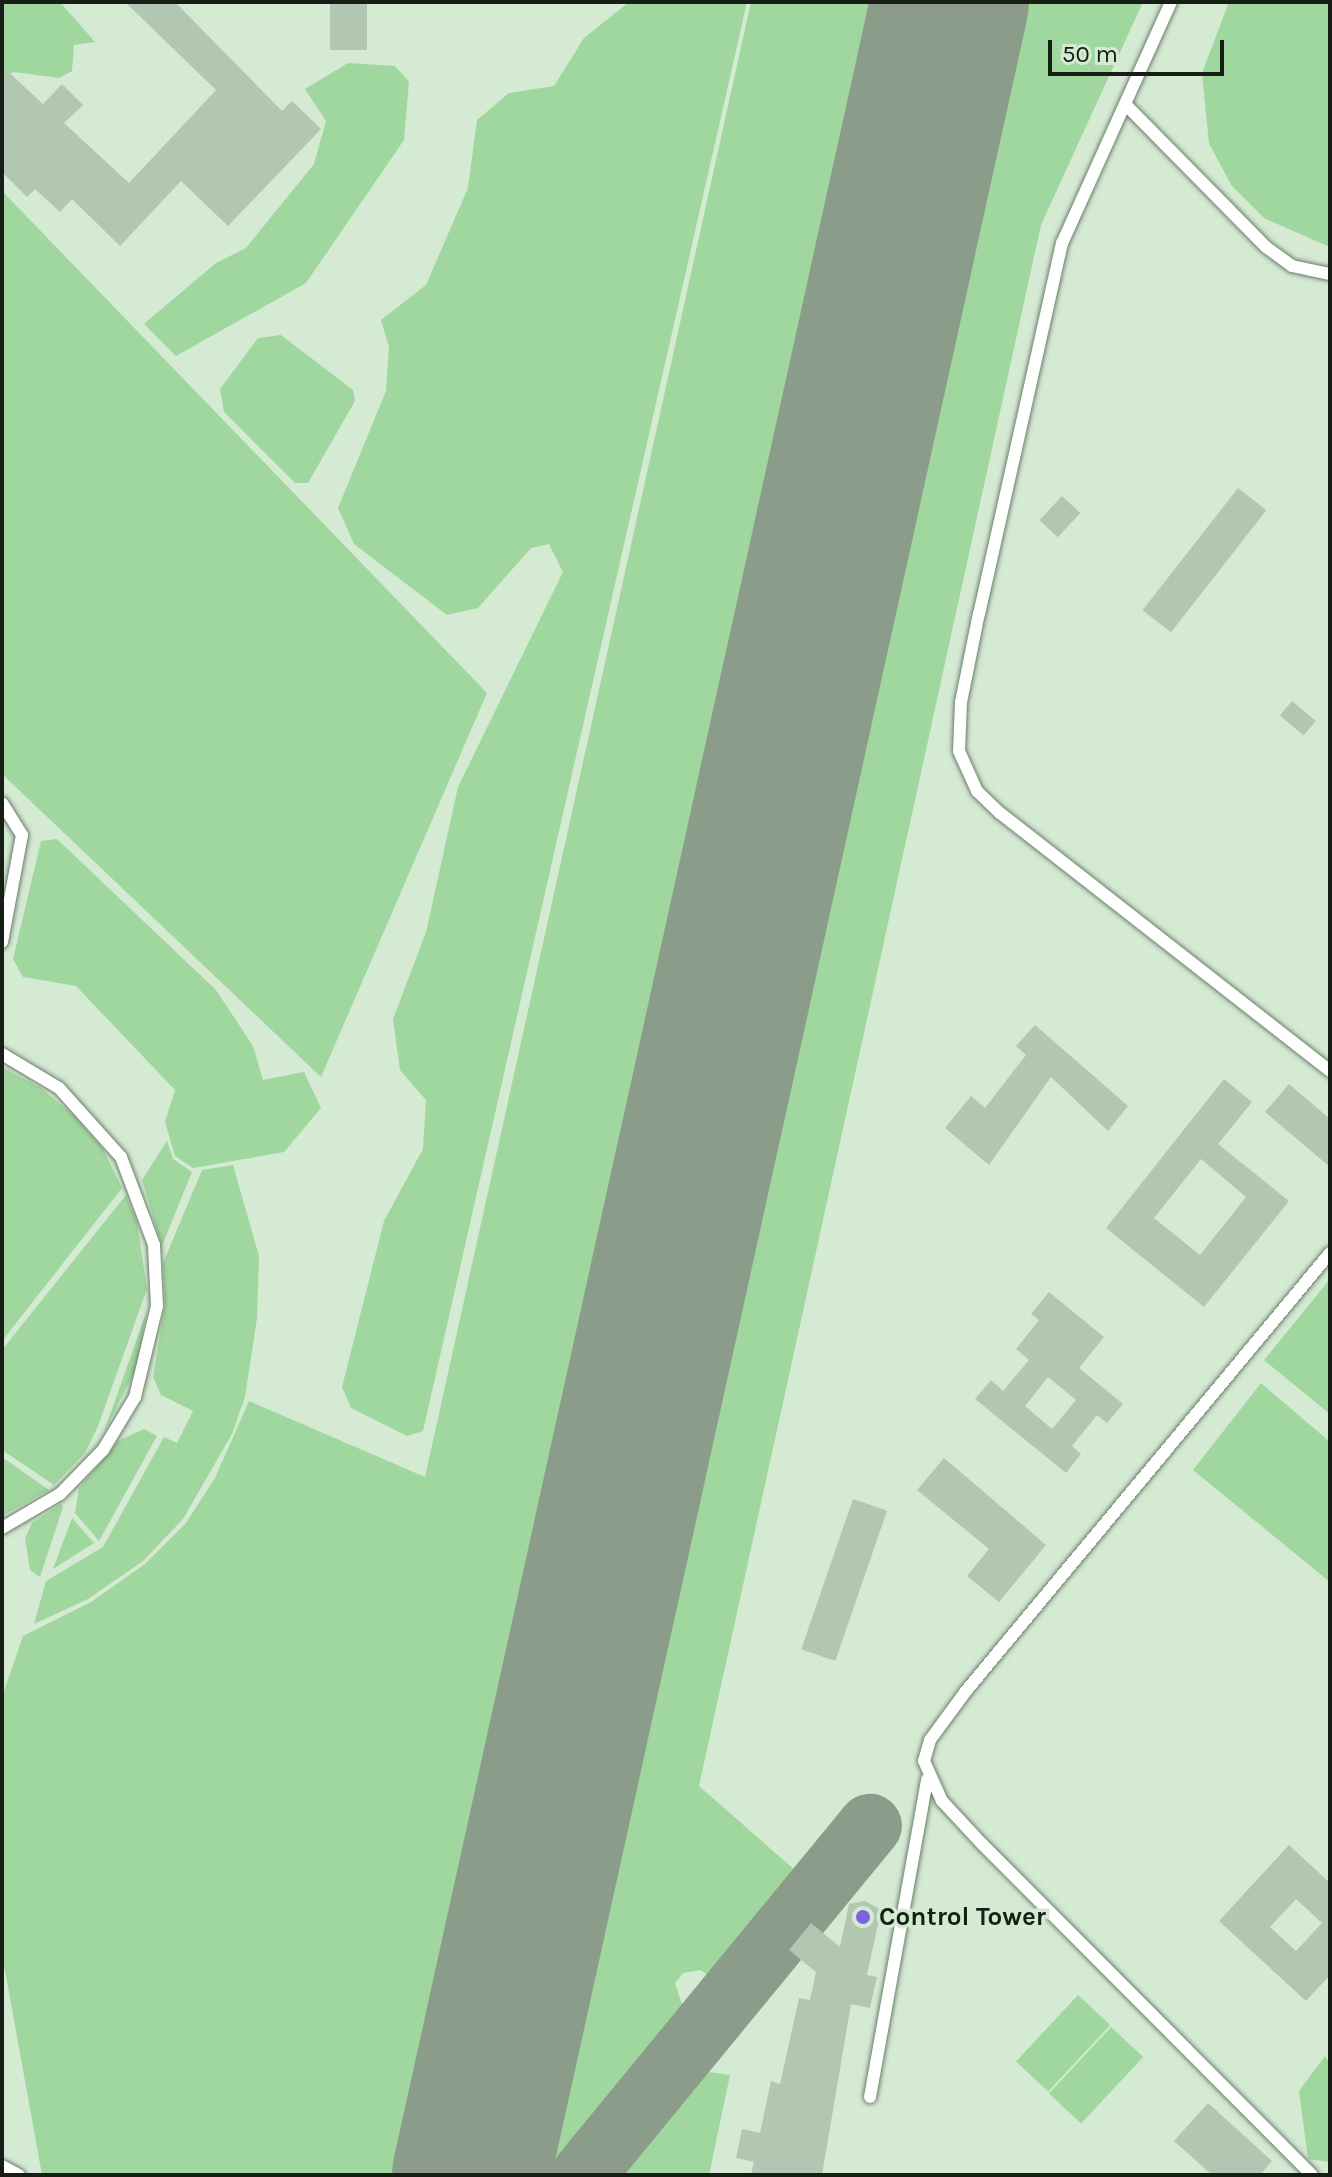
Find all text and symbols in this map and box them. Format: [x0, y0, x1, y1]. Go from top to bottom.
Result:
scale bar [1052, 24, 1228, 74]
text: 50 m [1062, 40, 1118, 68]
place label: Control Tower [879, 1901, 1046, 1933]
marker: Control Tower [854, 1908, 872, 1926]

